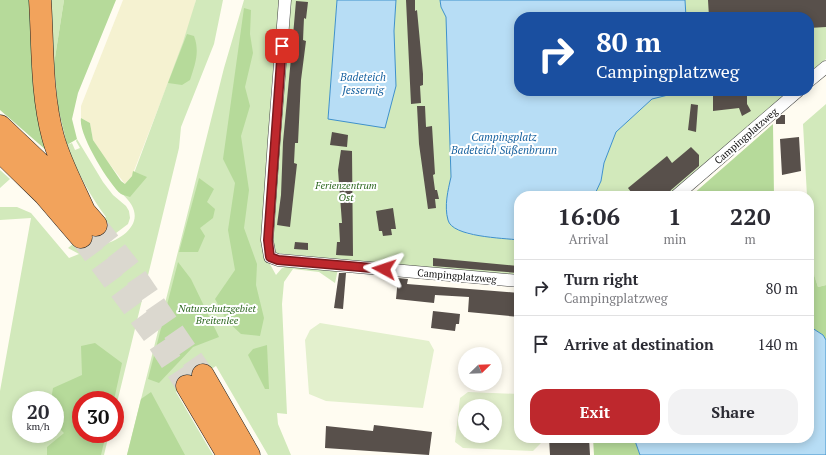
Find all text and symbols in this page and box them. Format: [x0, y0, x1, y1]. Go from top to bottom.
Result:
text: 80 m [596, 23, 661, 60]
icon: right [530, 28, 582, 80]
pin [265, 29, 299, 63]
icon: arrive [271, 35, 293, 57]
text: Campingplatzweg [596, 59, 739, 83]
water label: Badeteich Jessernig [339, 70, 386, 97]
street label: Campingplatzweg [712, 104, 781, 167]
water label: Campingplatz Badeteich Süßenbrunn [450, 130, 557, 157]
park label: Ferienzentrum Ost [314, 179, 377, 204]
text: 16:06 [557, 200, 620, 232]
text: 1 [668, 200, 682, 232]
text: 220 [730, 200, 770, 232]
text: Arrival [569, 230, 609, 248]
text: min [663, 230, 686, 248]
text: m [745, 230, 756, 248]
position arrow [363, 248, 405, 290]
street label: Campingplatzweg [417, 266, 498, 286]
text: Turn right [564, 269, 639, 289]
icon: right [530, 277, 552, 299]
text: 80 m [765, 278, 798, 298]
text: Campingplatzweg [564, 289, 668, 307]
park label: Naturschutzgebiet Breitenlee [177, 302, 256, 327]
icon: arrive [530, 333, 552, 355]
text: Arrive at destination [564, 334, 714, 354]
text: 140 m [757, 334, 798, 354]
north arrow [458, 347, 502, 391]
map controls [458, 347, 502, 443]
button: Exit [530, 389, 660, 435]
button: Share [668, 389, 798, 435]
speed limit sign: 30 [72, 391, 124, 443]
text: 20 [27, 398, 49, 425]
button: search [458, 399, 502, 443]
text: km/h [26, 420, 50, 433]

